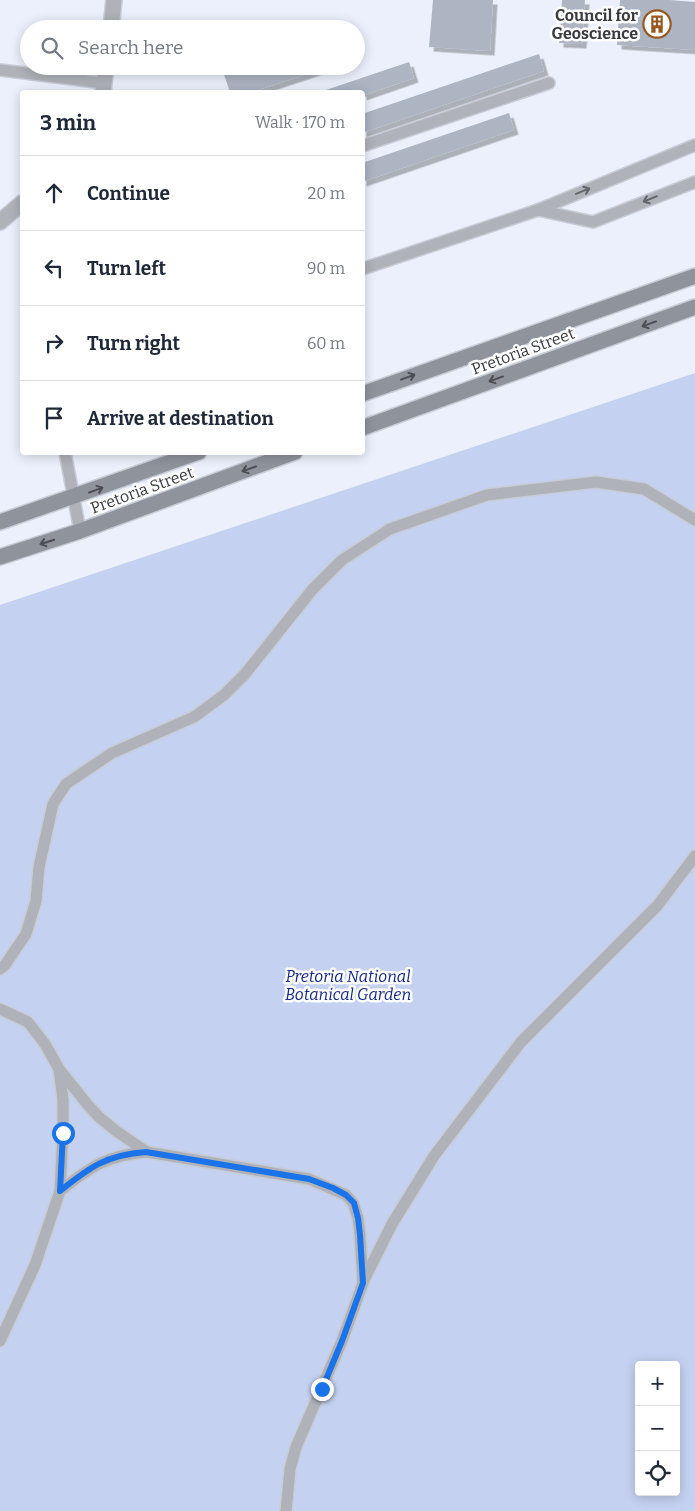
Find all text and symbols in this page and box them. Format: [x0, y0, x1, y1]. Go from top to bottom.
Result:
place label: Council for Geoscience [552, 6, 638, 43]
building icon: Council for Geoscience [642, 9, 672, 39]
search box [20, 20, 365, 75]
icon: search [38, 34, 66, 62]
text: Search here [78, 36, 183, 59]
text: 3 min [40, 110, 96, 136]
text: Walk · 170 m [255, 113, 345, 132]
icon: ahead [40, 179, 68, 207]
text: Continue [87, 182, 170, 205]
text: 20 m [308, 184, 345, 203]
one-way arrow [575, 186, 590, 195]
one-way arrow [643, 195, 658, 205]
icon: left [40, 254, 68, 282]
text: Turn left [87, 257, 166, 280]
text: 90 m [307, 259, 345, 278]
one-way arrow [642, 320, 657, 329]
street label: Pretoria Street [469, 324, 577, 378]
icon: right [40, 329, 68, 357]
text: Turn right [87, 332, 180, 355]
text: 60 m [307, 334, 345, 353]
one-way arrow [400, 372, 416, 381]
one-way arrow [489, 375, 505, 384]
icon: arrive [40, 404, 68, 432]
text: Arrive at destination [87, 407, 274, 430]
street label: Pretoria Street [88, 463, 196, 517]
one-way arrow [242, 465, 258, 474]
one-way arrow [88, 485, 103, 494]
one-way arrow [40, 538, 55, 547]
park label: Pretoria National Botanical Garden [285, 967, 411, 1004]
route start [52, 1122, 75, 1145]
map controls [635, 1361, 680, 1496]
button: + [635, 1361, 680, 1406]
route end [311, 1378, 334, 1401]
button: − [635, 1406, 680, 1451]
button: locate [635, 1451, 680, 1496]

